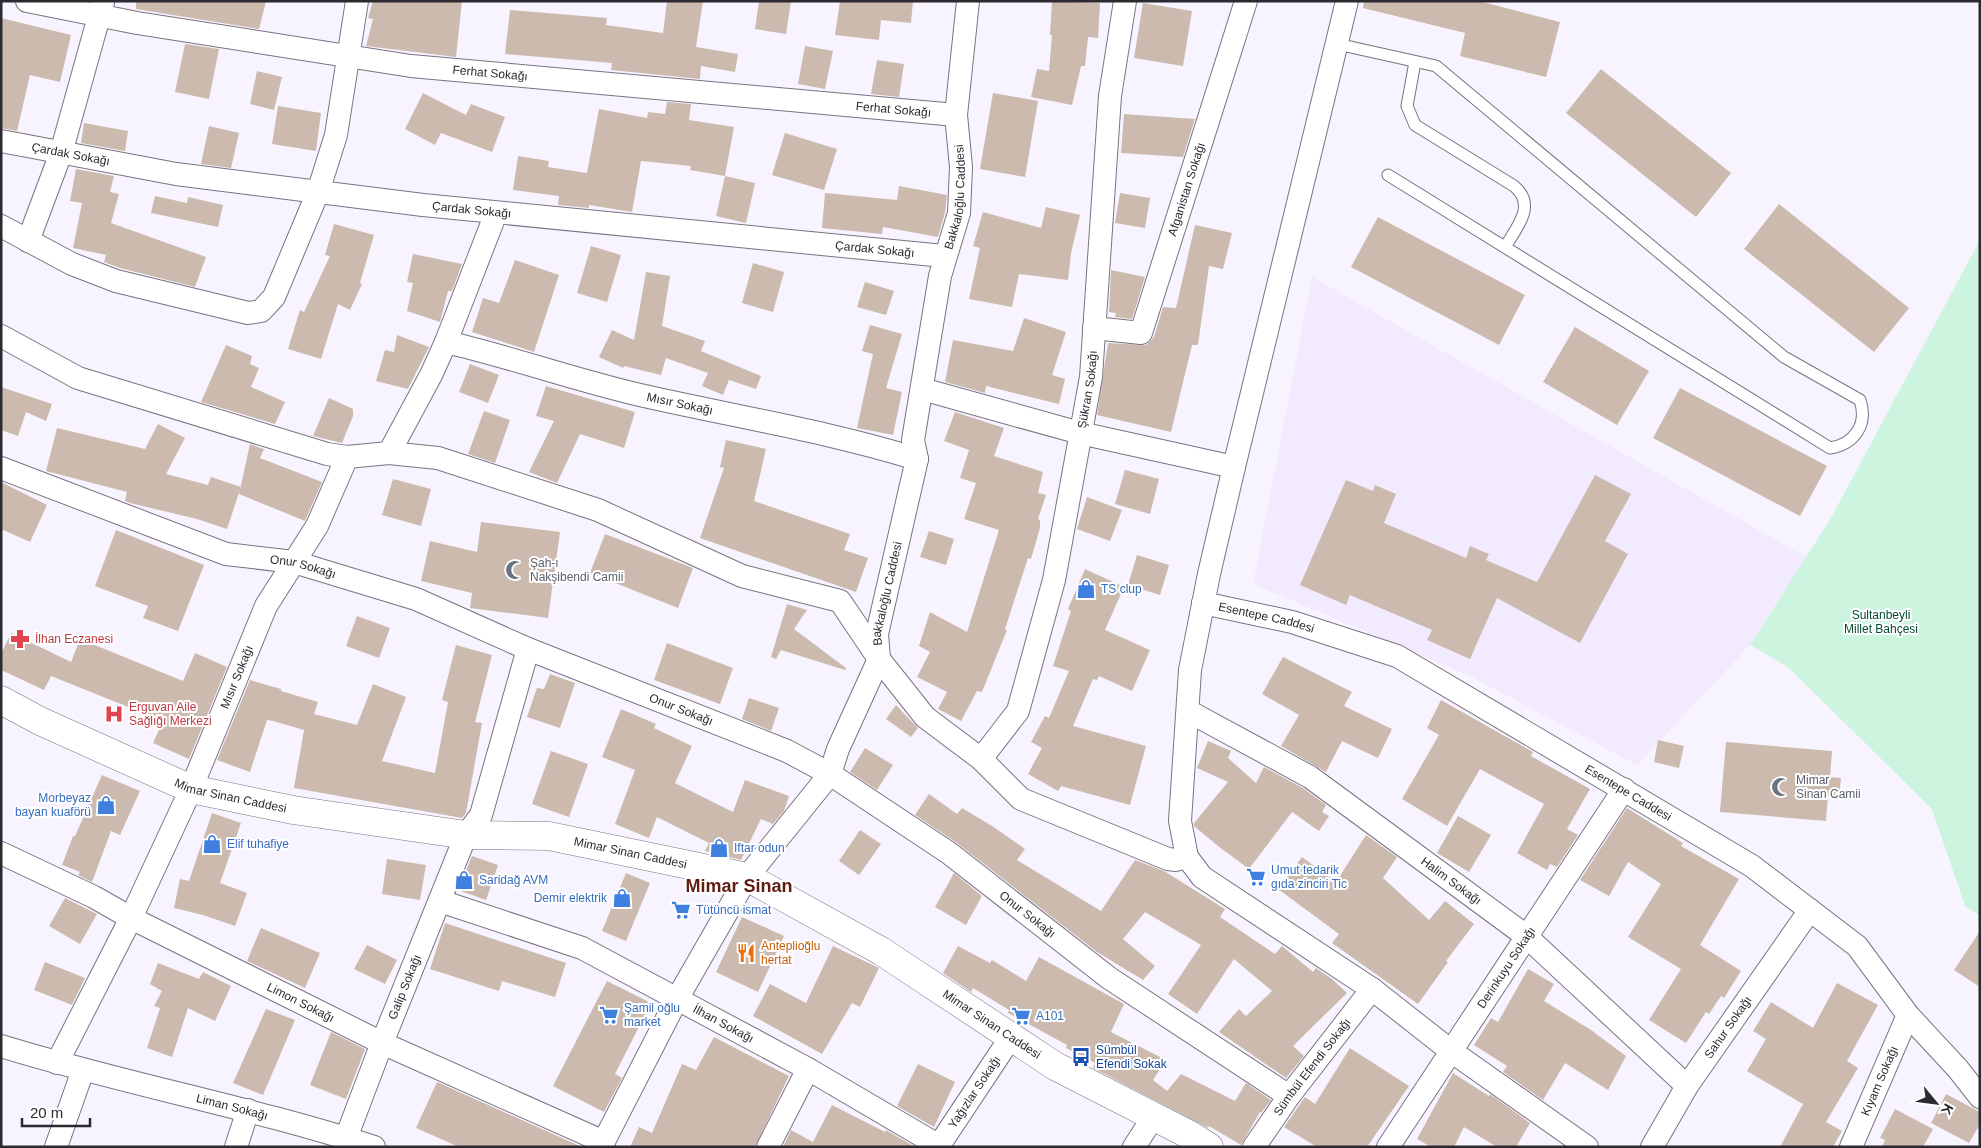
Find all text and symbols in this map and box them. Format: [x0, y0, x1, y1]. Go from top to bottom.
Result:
street label: Ferhat Sokağı [452, 63, 528, 83]
street label: Ferhat Sokağı [855, 99, 932, 120]
street label: Çardak Sokağı [30, 140, 111, 168]
street label: Afganistan Sokağı [1165, 141, 1208, 238]
street label: Bakkaloğlu Caddesi [941, 144, 968, 251]
street label: Çardak Sokağı [432, 199, 512, 221]
street label: Çardak Sokağı [835, 238, 915, 260]
street label: Şükran Sokağı [1075, 350, 1100, 430]
street label: Mısır Sokağı [645, 390, 714, 417]
street label: Bakkaloğlu Caddesi [870, 540, 905, 646]
street label: Onur Sokağı [269, 552, 338, 581]
place label: Şah-ı Nakşibendi Camii [530, 556, 623, 584]
mosque icon: Şah-ı Nakşibendi Camii [504, 559, 526, 581]
shop icon: TS clup [1075, 578, 1097, 600]
place label: TS clup [1101, 582, 1142, 596]
street label: Esentepe Caddesi [1217, 599, 1316, 636]
park label: Sultanbeyli Millet Bahçesi [1844, 608, 1918, 636]
pharmacy icon: İlhan Eczanesi [9, 628, 31, 650]
place label: İlhan Eczanesi [35, 632, 113, 646]
street label: Mısır Sokağı [218, 643, 256, 711]
street label: Onur Sokağı [647, 690, 715, 728]
place label: Erguvan Aile Sağlığı Merkezi [129, 700, 212, 728]
hospital icon: Erguvan Aile Sağlığı Merkezi [103, 703, 125, 725]
street label: Esentepe Caddesi [1582, 762, 1674, 824]
place label: Mimar Sinan Camii [1796, 773, 1861, 801]
street label: Mimar Sinan Caddesi [172, 775, 288, 816]
mosque icon: Mimar Sinan Camii [1770, 776, 1792, 798]
place label: Morbeyaz bayan kuaförü [15, 791, 91, 819]
shop icon: Morbeyaz bayan kuaförü [95, 794, 117, 816]
shop icon: Elif tuhafiye [201, 833, 223, 855]
street label: Mimar Sinan Caddesi [573, 834, 688, 871]
place label: Elif tuhafiye [227, 837, 289, 851]
shop icon: Iftar odun [708, 837, 730, 859]
place label: Iftar odun [734, 841, 785, 855]
street label: Halim Sokağı [1418, 854, 1484, 908]
place label: Umut tedarik gıda zinciri Tic [1271, 863, 1347, 891]
supermarket icon: Umut tedarik gıda zinciri Tic [1245, 866, 1267, 888]
shop icon: Saridağ AVM [453, 869, 475, 891]
place label: Saridağ AVM [479, 873, 548, 887]
district label: Mimar Sinan [685, 876, 793, 896]
shop icon: Demir elektrik [611, 887, 633, 909]
street label: Onur Sokağı [997, 888, 1058, 941]
place label: Demir elektrik [534, 891, 608, 905]
supermarket icon: Tütüncü ismat [670, 899, 692, 921]
place label: Tütüncü ismat [696, 903, 772, 917]
street label: Derinkuyu Sokağı [1474, 924, 1538, 1011]
place label: Anteplioğlu hertat [761, 939, 820, 967]
restaurant icon: Anteplioğlu hertat [735, 942, 757, 964]
street label: Galip Sokağı [385, 952, 424, 1022]
street label: Limon Sokağı [265, 980, 337, 1025]
street label: Mimar Sinan Caddesi [940, 987, 1044, 1062]
street label: Sahur Sokağı [1701, 993, 1755, 1061]
place label: Şamil oğlu market [624, 1001, 680, 1029]
street label: İlhan Sokağı [691, 1002, 756, 1046]
supermarket icon: Şamil oğlu market [598, 1004, 620, 1026]
supermarket icon: A101 [1010, 1005, 1032, 1027]
place label: A101 [1036, 1009, 1064, 1023]
street label: Sümbül Efendi Sokağı [1271, 1015, 1354, 1118]
place label: Sümbül Efendi Sokak [1096, 1043, 1168, 1071]
street label: Kıyam Sokağı [1858, 1044, 1901, 1118]
bus stop icon: Sümbül Efendi Sokak [1070, 1046, 1092, 1068]
street label: Yağızlar Sokağı [945, 1053, 1004, 1131]
north arrow [1911, 1078, 1961, 1128]
street label: Liman Sokağı [195, 1091, 269, 1123]
scale bar [22, 1096, 90, 1128]
text: K [1938, 1101, 1957, 1118]
text: 20 m [30, 1104, 63, 1121]

